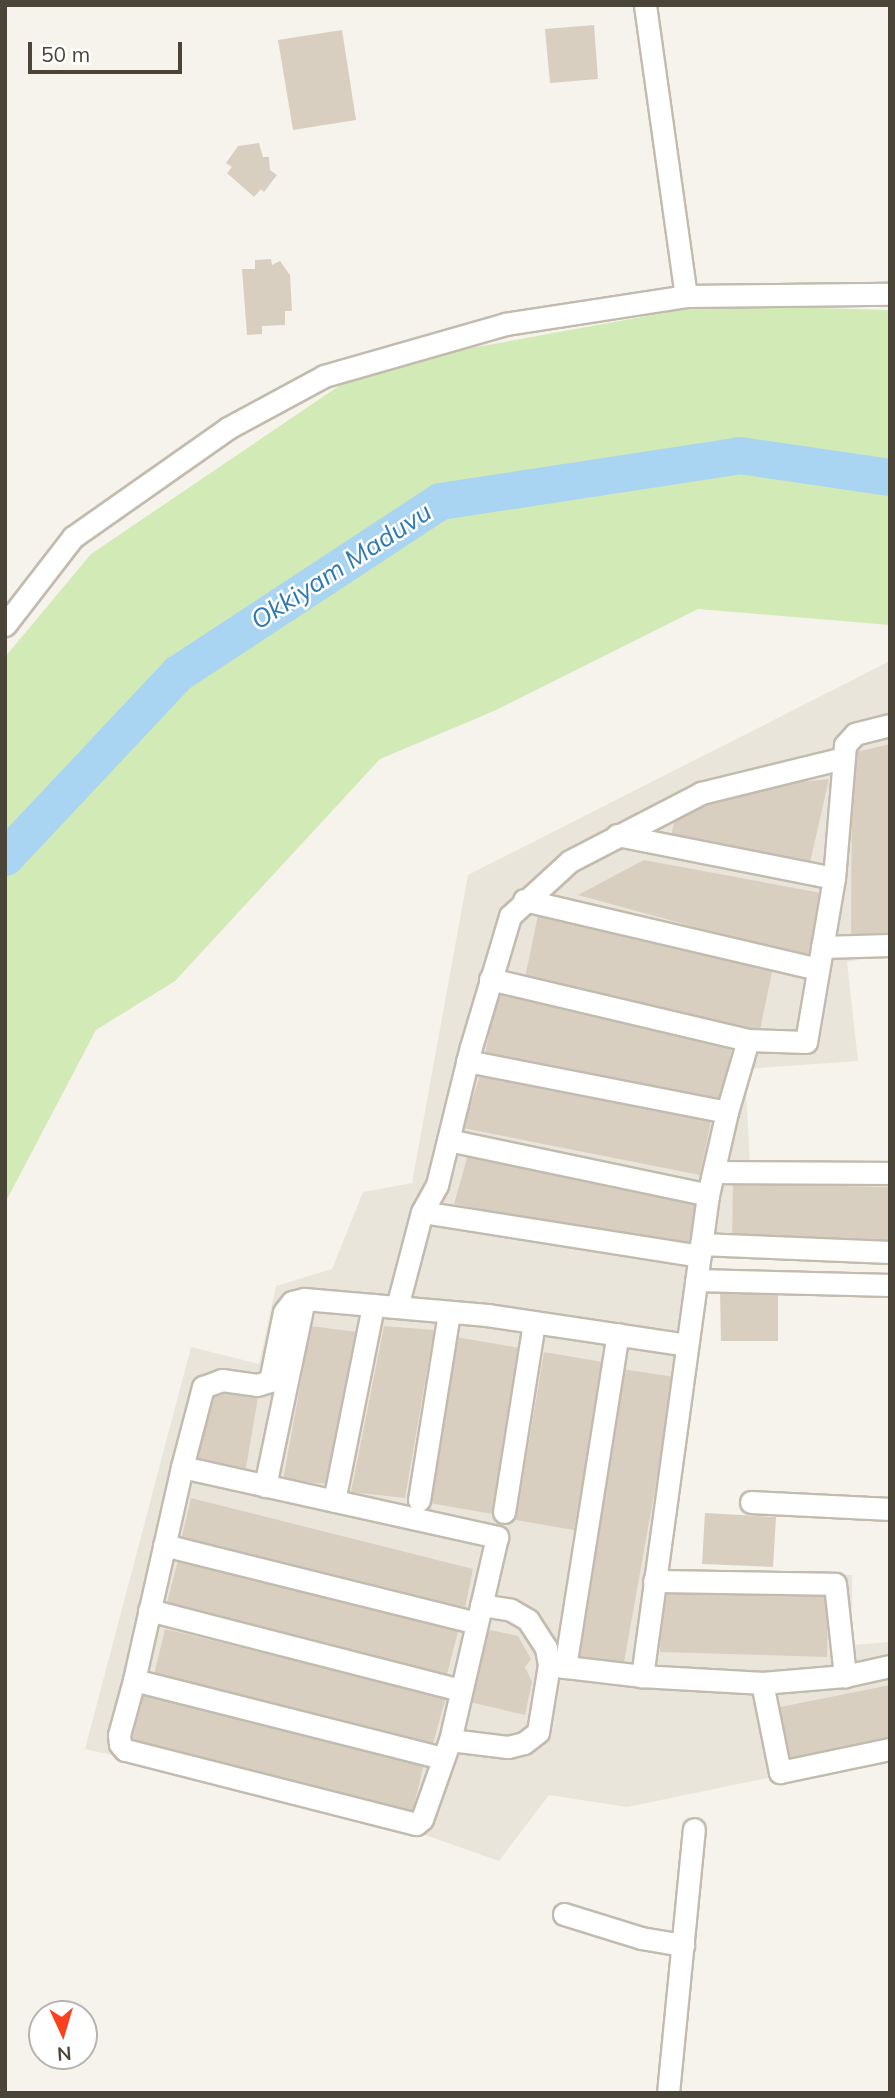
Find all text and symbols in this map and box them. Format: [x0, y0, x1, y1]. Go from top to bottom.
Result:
scale bar [32, 28, 186, 72]
text: 50 m [41, 41, 90, 67]
water label: Okkiyam Maduvu [245, 496, 437, 636]
north arrow [28, 2000, 98, 2070]
text: N [56, 2041, 72, 2066]

